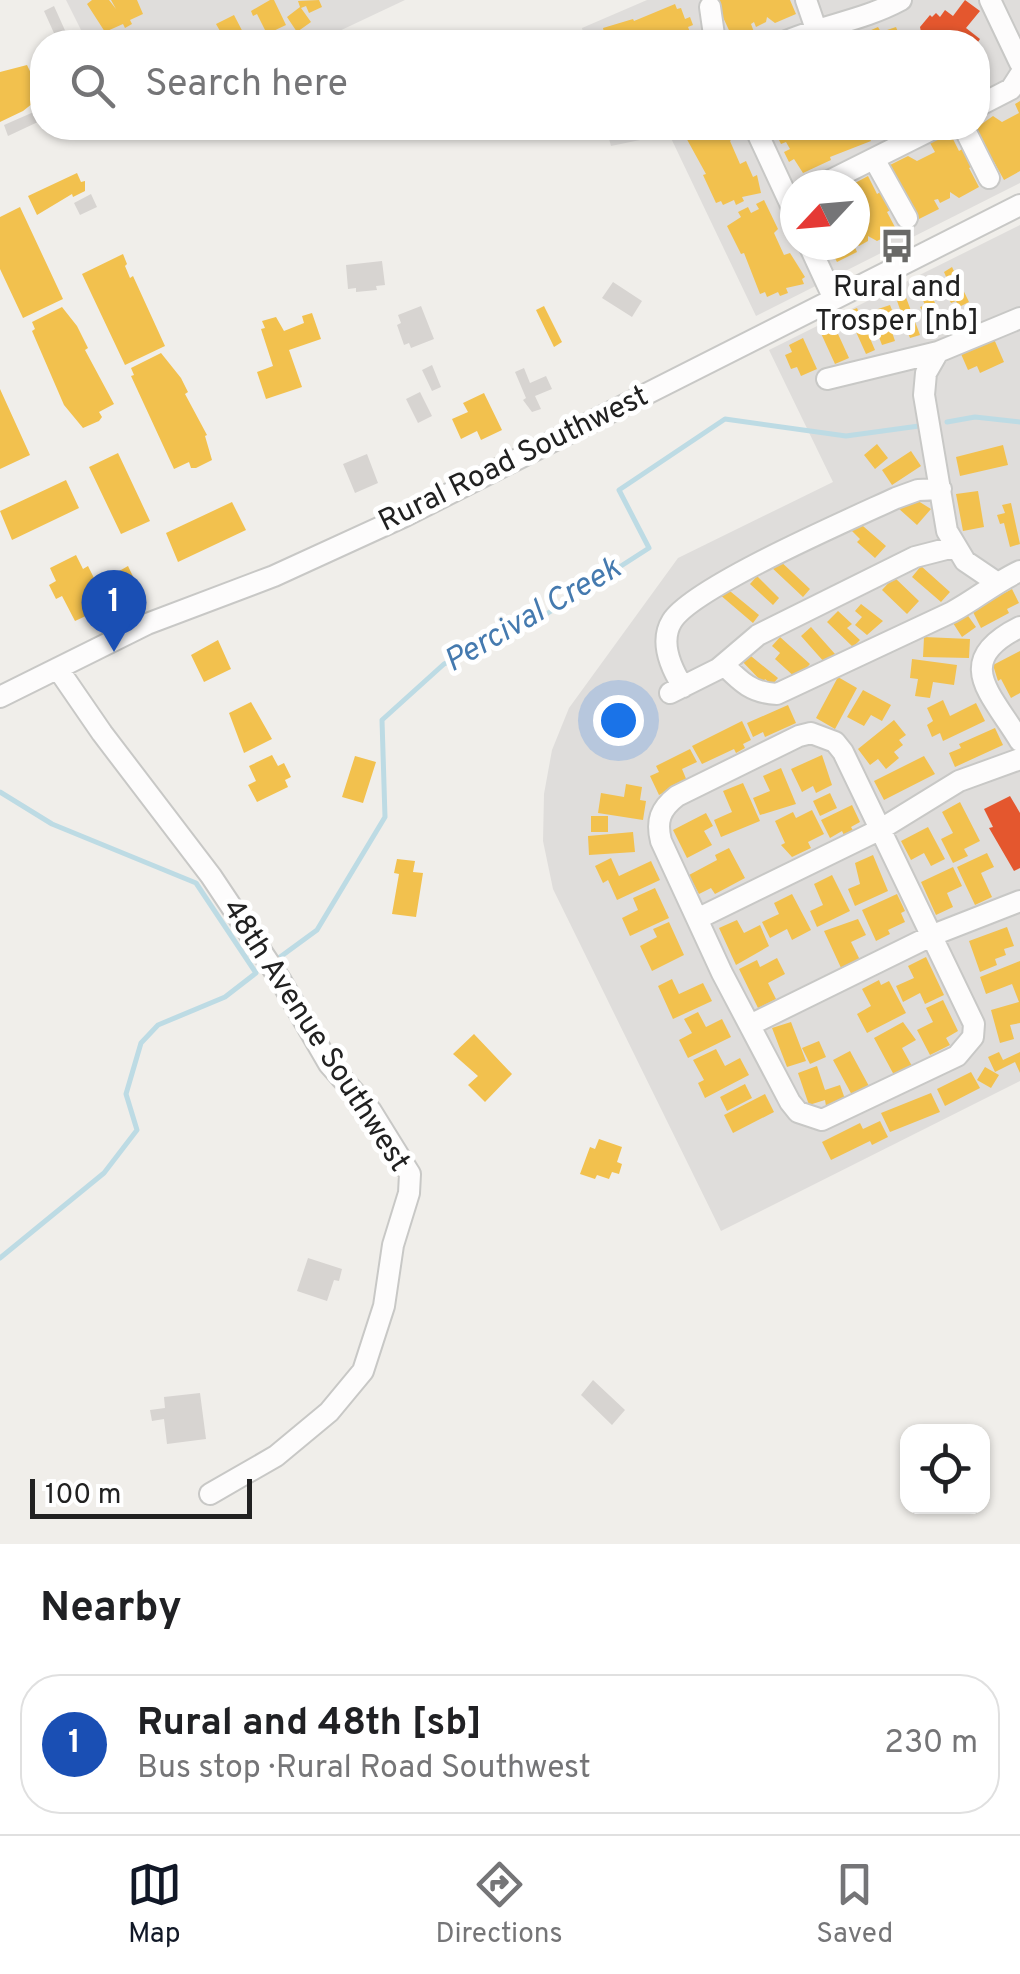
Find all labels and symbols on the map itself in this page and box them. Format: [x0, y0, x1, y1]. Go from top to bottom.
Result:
north arrow [780, 170, 870, 260]
bus stop icon: Rural and Trosper [nb] [878, 227, 916, 265]
place label: Rural and Trosper [nb] [815, 270, 979, 341]
street label: Rural Road Southwest [373, 379, 655, 541]
water label: Percival Creek [438, 549, 629, 683]
pin: 1 [82, 570, 146, 652]
your location [593, 695, 644, 746]
street label: 48th Avenue Southwest [213, 893, 417, 1179]
scale bar [30, 1474, 252, 1518]

